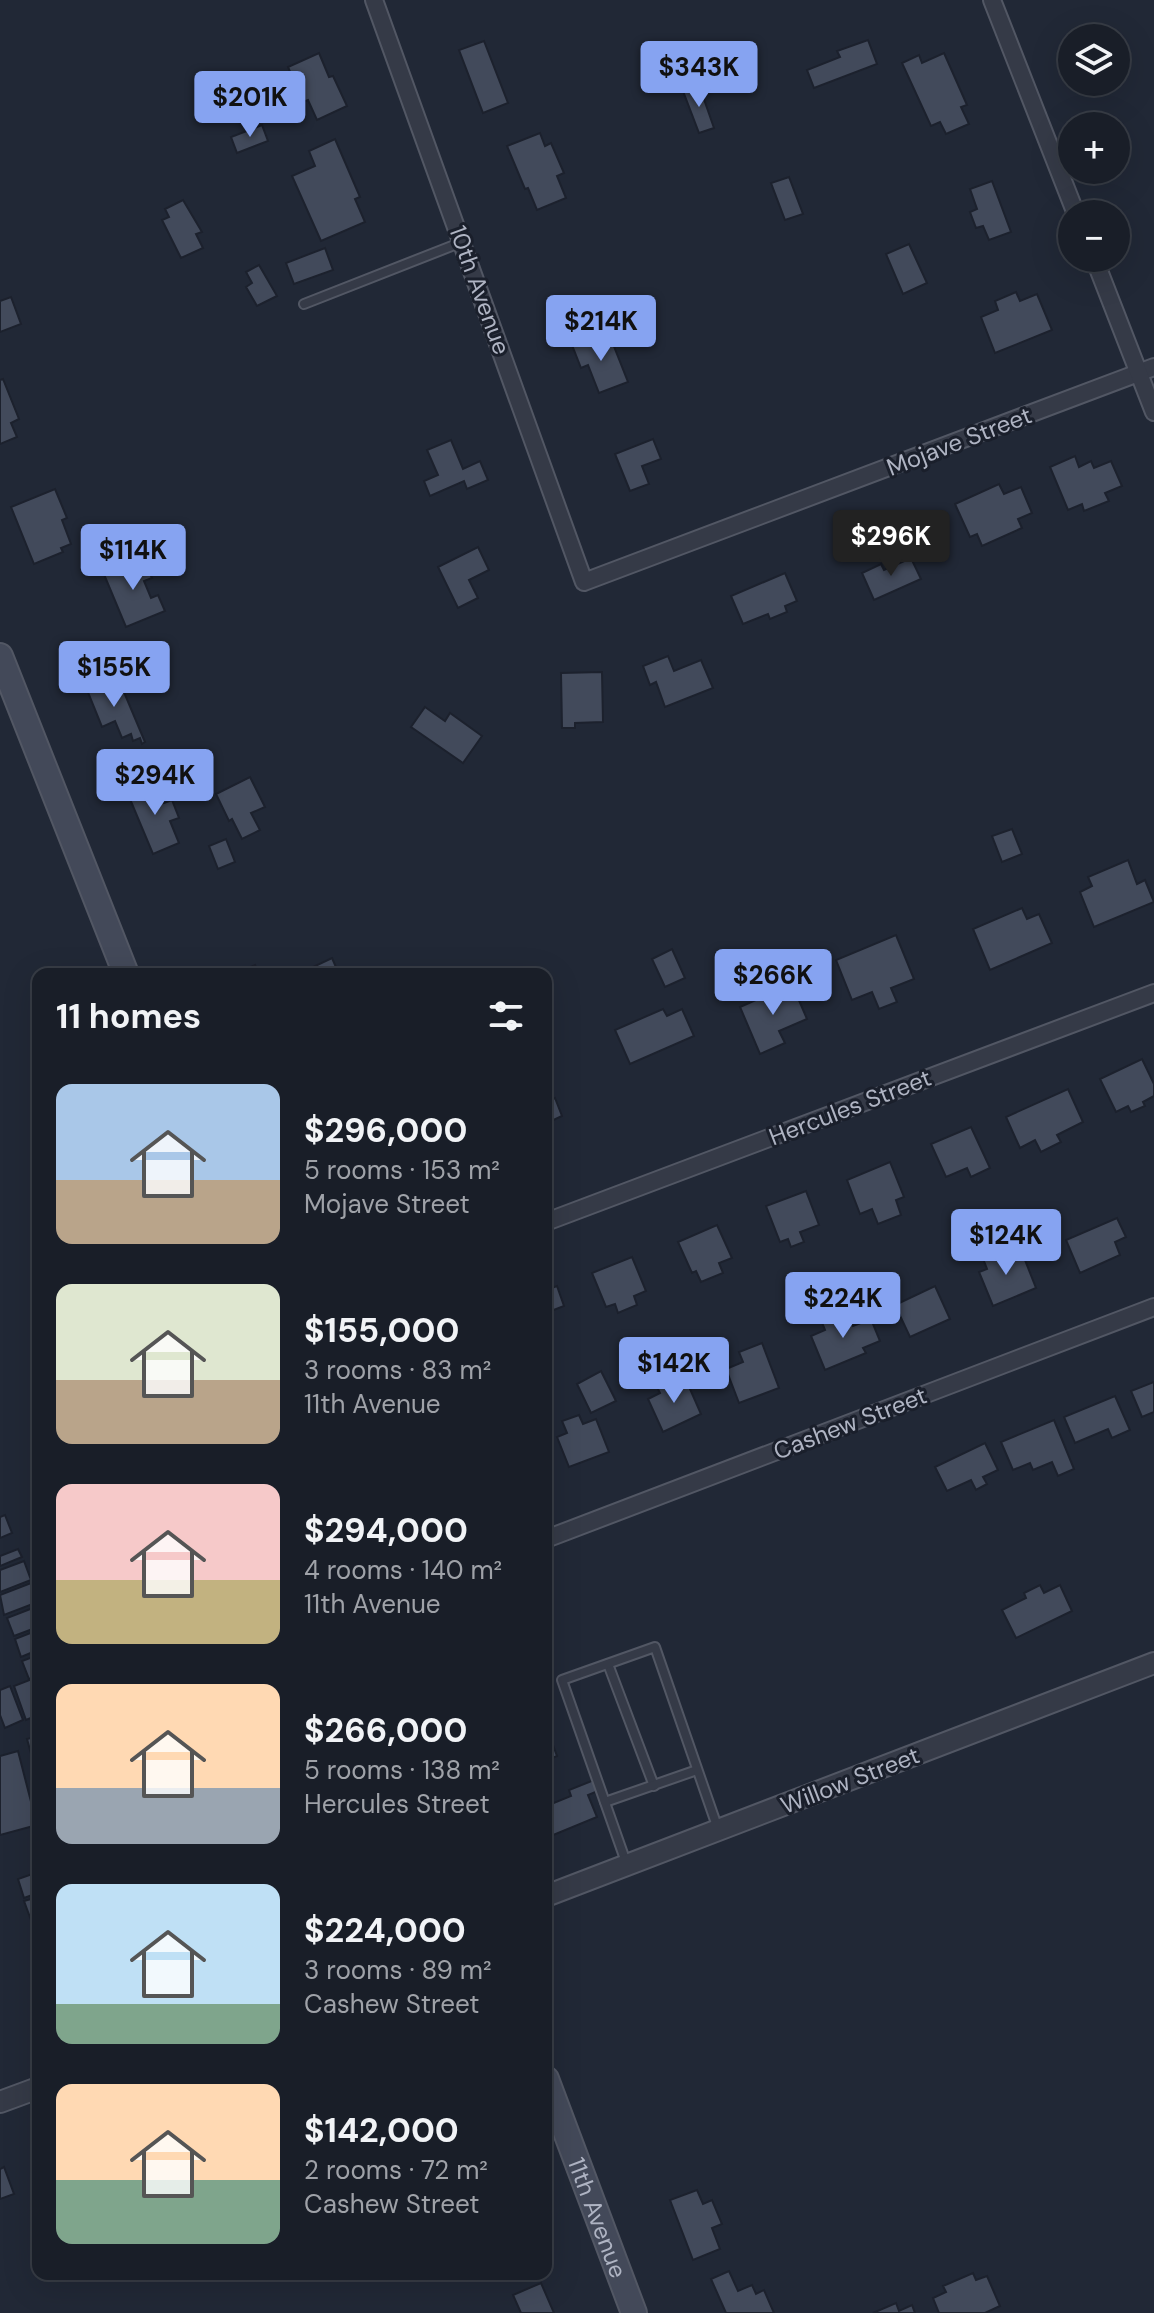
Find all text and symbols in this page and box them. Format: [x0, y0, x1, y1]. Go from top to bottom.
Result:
map controls [1058, 24, 1130, 272]
button: layers [1058, 24, 1130, 96]
pin: $343K [643, 41, 755, 109]
text: $343K [659, 50, 739, 84]
pin: $201K [194, 71, 306, 139]
text: $201K [212, 80, 288, 114]
button: + [1058, 112, 1130, 184]
button: − [1058, 200, 1130, 272]
street label: 10th Avenue [442, 221, 518, 359]
pin: $214K [545, 295, 657, 363]
text: $214K [564, 304, 638, 338]
street label: Mojave Street [882, 399, 1036, 483]
pin: $296K [835, 510, 947, 578]
text: $296K [851, 519, 931, 553]
pin: $114K [77, 524, 189, 592]
text: $114K [99, 533, 167, 567]
pin: $155K [58, 641, 170, 709]
text: $155K [77, 650, 151, 684]
pin: $294K [99, 749, 211, 817]
text: $294K [115, 758, 196, 792]
pin: $266K [717, 949, 829, 1017]
text: $266K [733, 958, 813, 992]
text: 11 homes [56, 994, 201, 1039]
icon: filters [484, 994, 528, 1038]
street label: Hercules Street [764, 1062, 936, 1152]
text: $296,000 [304, 1108, 467, 1153]
icon: home [120, 1116, 216, 1212]
text: 5 rooms · 153 m² [304, 1153, 500, 1187]
text: Mojave Street [304, 1187, 470, 1221]
pin: $124K [950, 1209, 1062, 1277]
text: $124K [969, 1218, 1043, 1252]
pin: $224K [787, 1272, 899, 1340]
text: $224K [803, 1281, 883, 1315]
text: $155,000 [304, 1308, 459, 1353]
icon: home [120, 1316, 216, 1412]
pin: $142K [618, 1337, 730, 1405]
text: $142K [637, 1346, 711, 1380]
text: 3 rooms · 83 m² [304, 1353, 491, 1387]
street label: Cashew Street [769, 1380, 931, 1466]
text: 11th Avenue [304, 1387, 441, 1421]
text: $294,000 [304, 1508, 468, 1553]
icon: home [120, 1516, 216, 1612]
text: 4 rooms · 140 m² [304, 1553, 502, 1587]
text: 11th Avenue [304, 1587, 441, 1621]
text: $266,000 [304, 1708, 467, 1753]
icon: home [120, 1716, 216, 1812]
street label: Willow Street [776, 1739, 924, 1821]
text: 5 rooms · 138 m² [304, 1753, 500, 1787]
text: Hercules Street [304, 1787, 490, 1821]
text: $224,000 [304, 1908, 466, 1953]
icon: home [120, 1916, 216, 2012]
text: 3 rooms · 89 m² [304, 1953, 492, 1987]
text: Cashew Street [304, 1987, 479, 2021]
text: $142,000 [304, 2108, 459, 2153]
icon: home [120, 2116, 216, 2212]
text: 2 rooms · 72 m² [304, 2153, 488, 2187]
street label: 11th Avenue [561, 2153, 635, 2282]
text: Cashew Street [304, 2187, 479, 2221]

